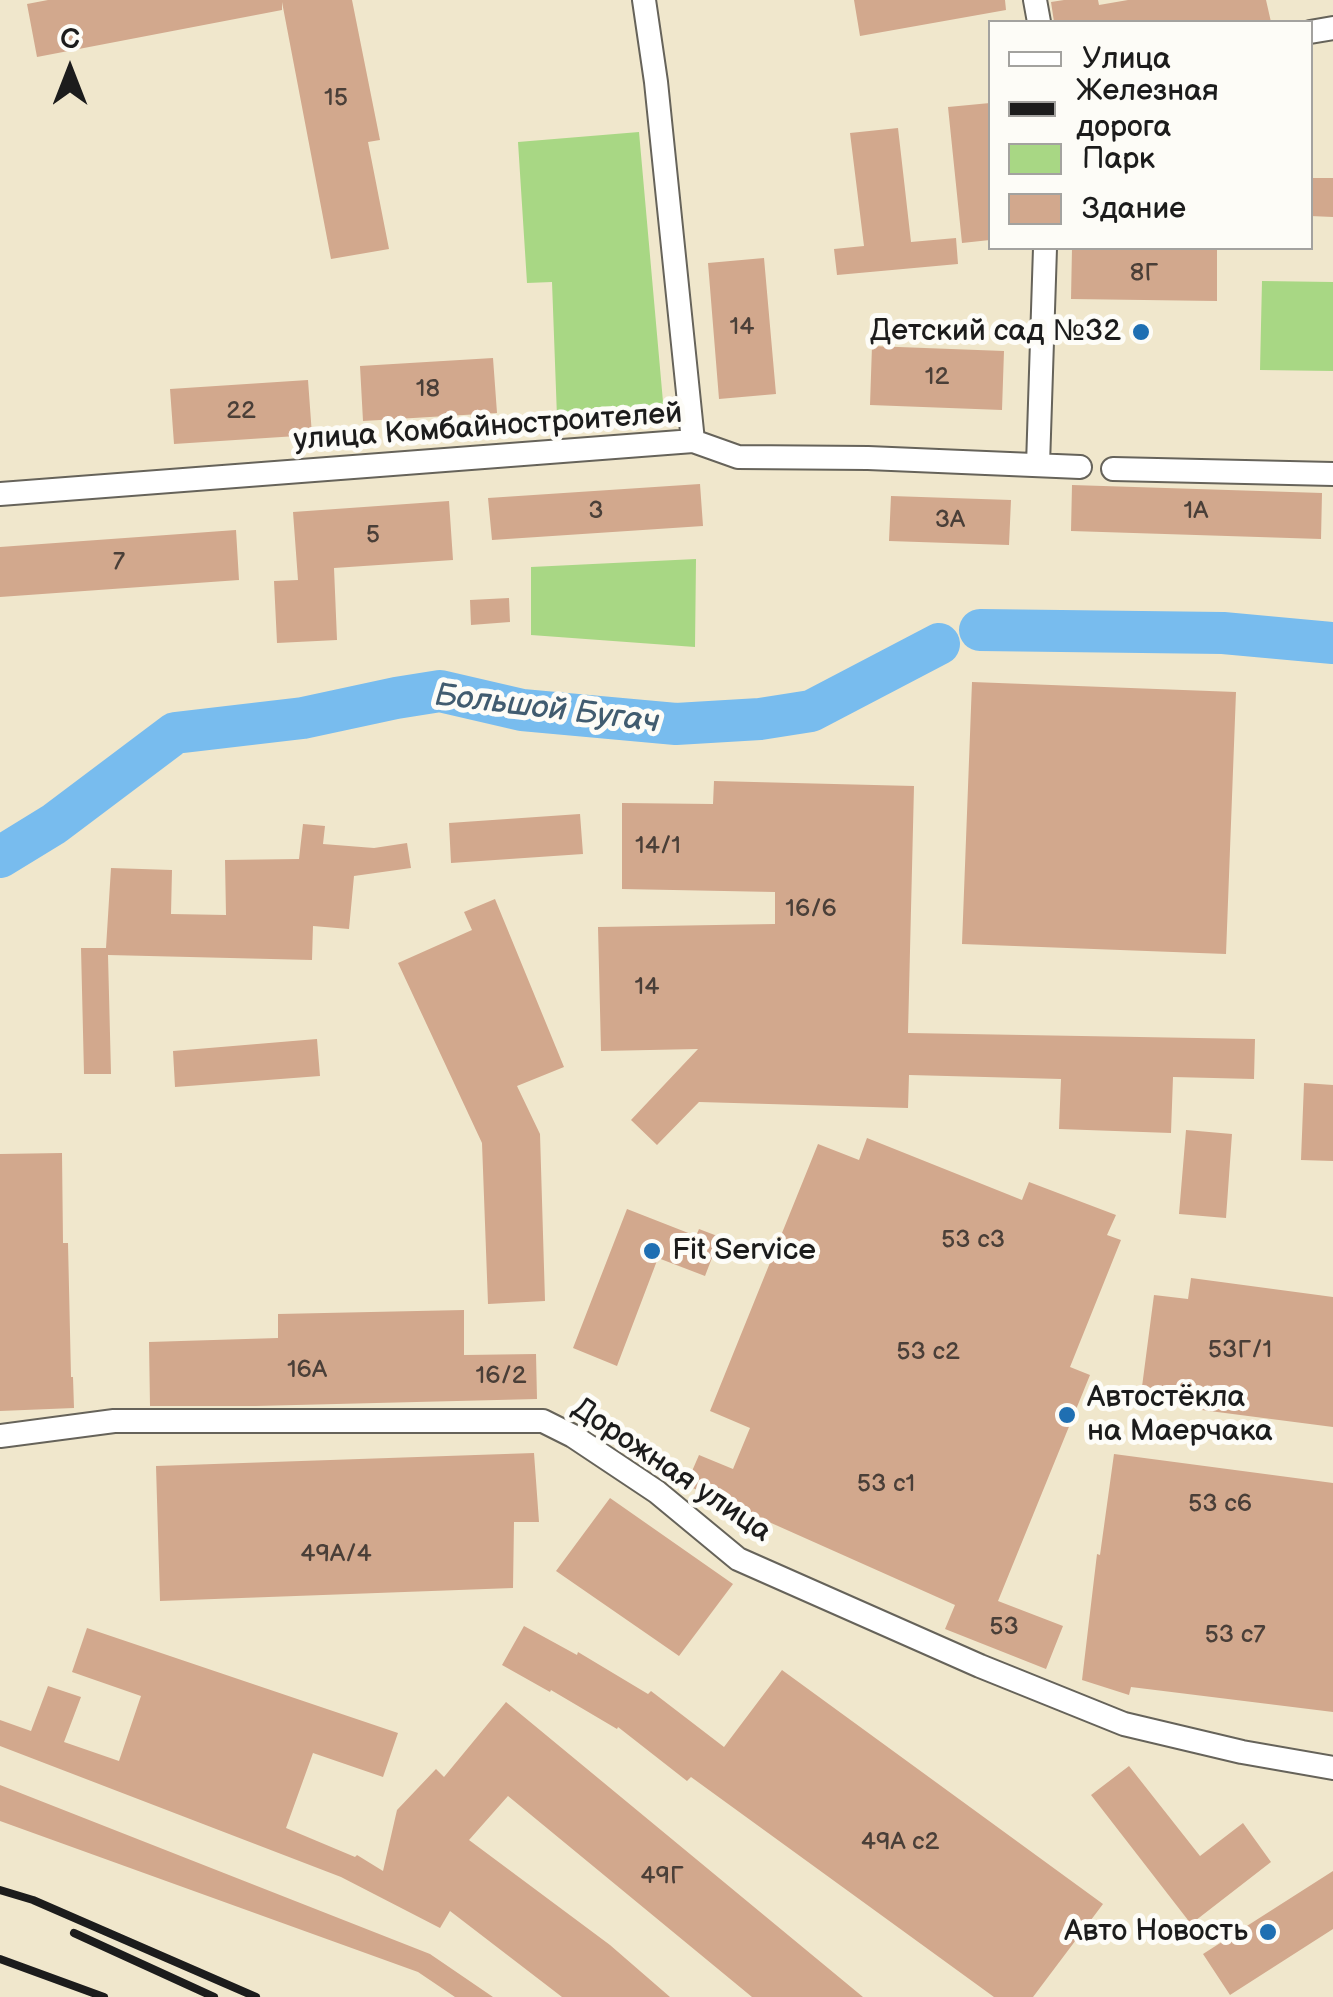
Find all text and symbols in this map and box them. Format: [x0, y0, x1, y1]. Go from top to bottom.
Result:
north arrow [20, 20, 120, 120]
legend [988, 20, 1313, 250]
text: С [60, 23, 80, 56]
text: Улица [1082, 41, 1171, 77]
text: Железная дорога [1076, 73, 1219, 145]
house number: 15 [324, 84, 348, 114]
text: Парк [1082, 141, 1155, 177]
text: Здание [1082, 191, 1186, 227]
house number: 8Г [1130, 259, 1158, 289]
house number: 14 [730, 313, 754, 343]
place label: Детский сад №32 [870, 314, 1121, 350]
marker: Детский сад №32 [1130, 321, 1152, 343]
house number: 12 [925, 363, 949, 393]
house number: 18 [416, 375, 440, 405]
street label: улица Комбайностроителей [293, 396, 683, 460]
house number: 22 [226, 397, 256, 427]
house number: 3 [588, 497, 604, 527]
house number: 1А [1184, 497, 1208, 527]
house number: 3А [935, 506, 965, 536]
house number: 5 [366, 521, 380, 551]
house number: 7 [113, 548, 125, 578]
water label: Большой Бугач [432, 677, 662, 743]
house number: 14/1 [635, 832, 681, 862]
house number: 16/6 [785, 895, 837, 925]
house number: 14 [635, 973, 659, 1003]
house number: 53 с3 [941, 1226, 1005, 1256]
place label: Fit Service [672, 1233, 816, 1269]
marker: Fit Service [641, 1240, 663, 1262]
house number: 53Г/1 [1208, 1336, 1272, 1366]
house number: 53 с2 [896, 1338, 960, 1368]
house number: 16А [287, 1356, 327, 1386]
house number: 16/2 [476, 1362, 526, 1392]
place label: Автостёкла на Маерчака [1087, 1380, 1273, 1450]
street label: Дорожная улица [565, 1391, 777, 1551]
marker: Автостёкла на Маерчака [1056, 1404, 1078, 1426]
house number: 53 с1 [857, 1470, 915, 1500]
house number: 53 с6 [1188, 1490, 1252, 1520]
house number: 49А/4 [300, 1540, 372, 1570]
house number: 53 [989, 1613, 1019, 1643]
house number: 53 с7 [1205, 1621, 1265, 1651]
house number: 49А с2 [861, 1828, 939, 1858]
house number: 49Г [640, 1862, 684, 1892]
place label: Авто Новость [1064, 1914, 1248, 1950]
marker: Авто Новость [1257, 1921, 1279, 1943]

